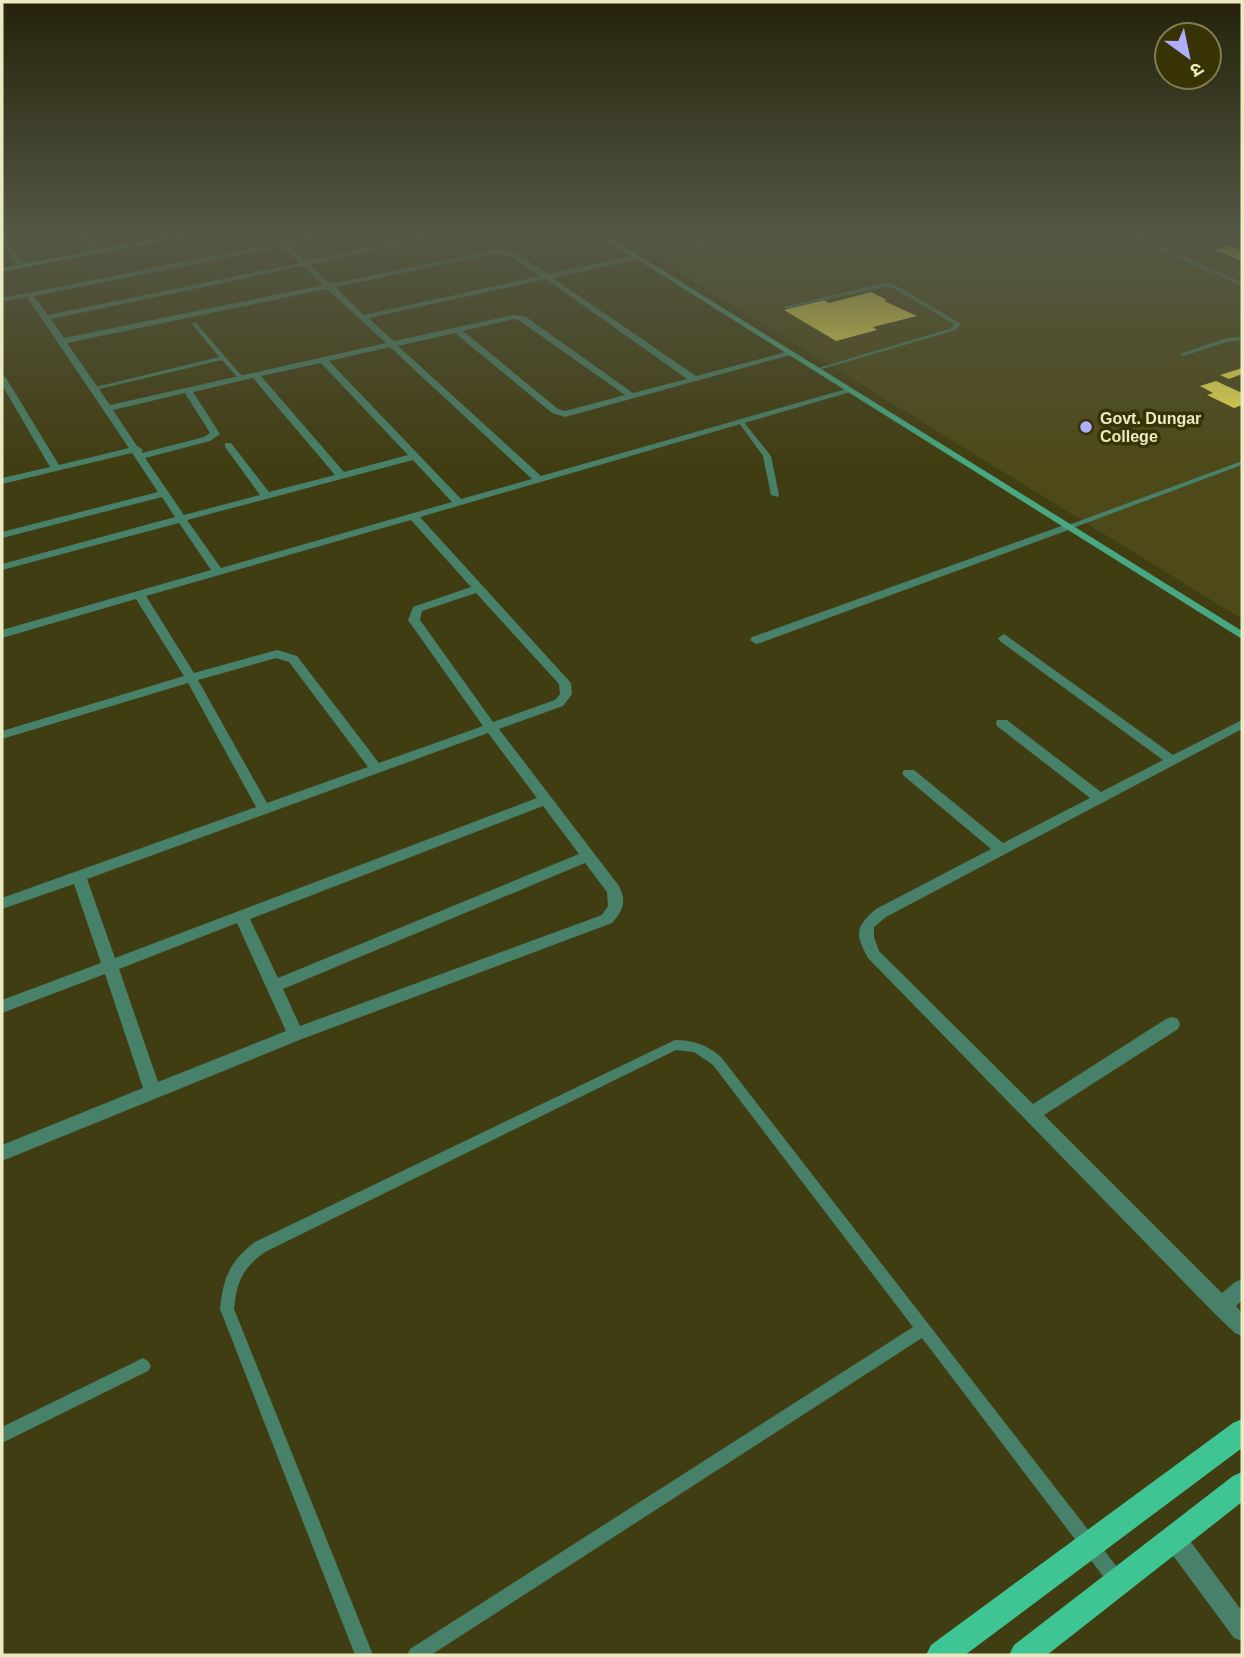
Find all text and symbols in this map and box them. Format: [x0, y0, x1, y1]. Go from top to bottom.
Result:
north arrow [1153, 21, 1223, 91]
text: उ [1186, 58, 1207, 82]
place label: Govt. Dungar College [1100, 410, 1201, 445]
marker: Govt. Dungar College [1078, 419, 1094, 435]

